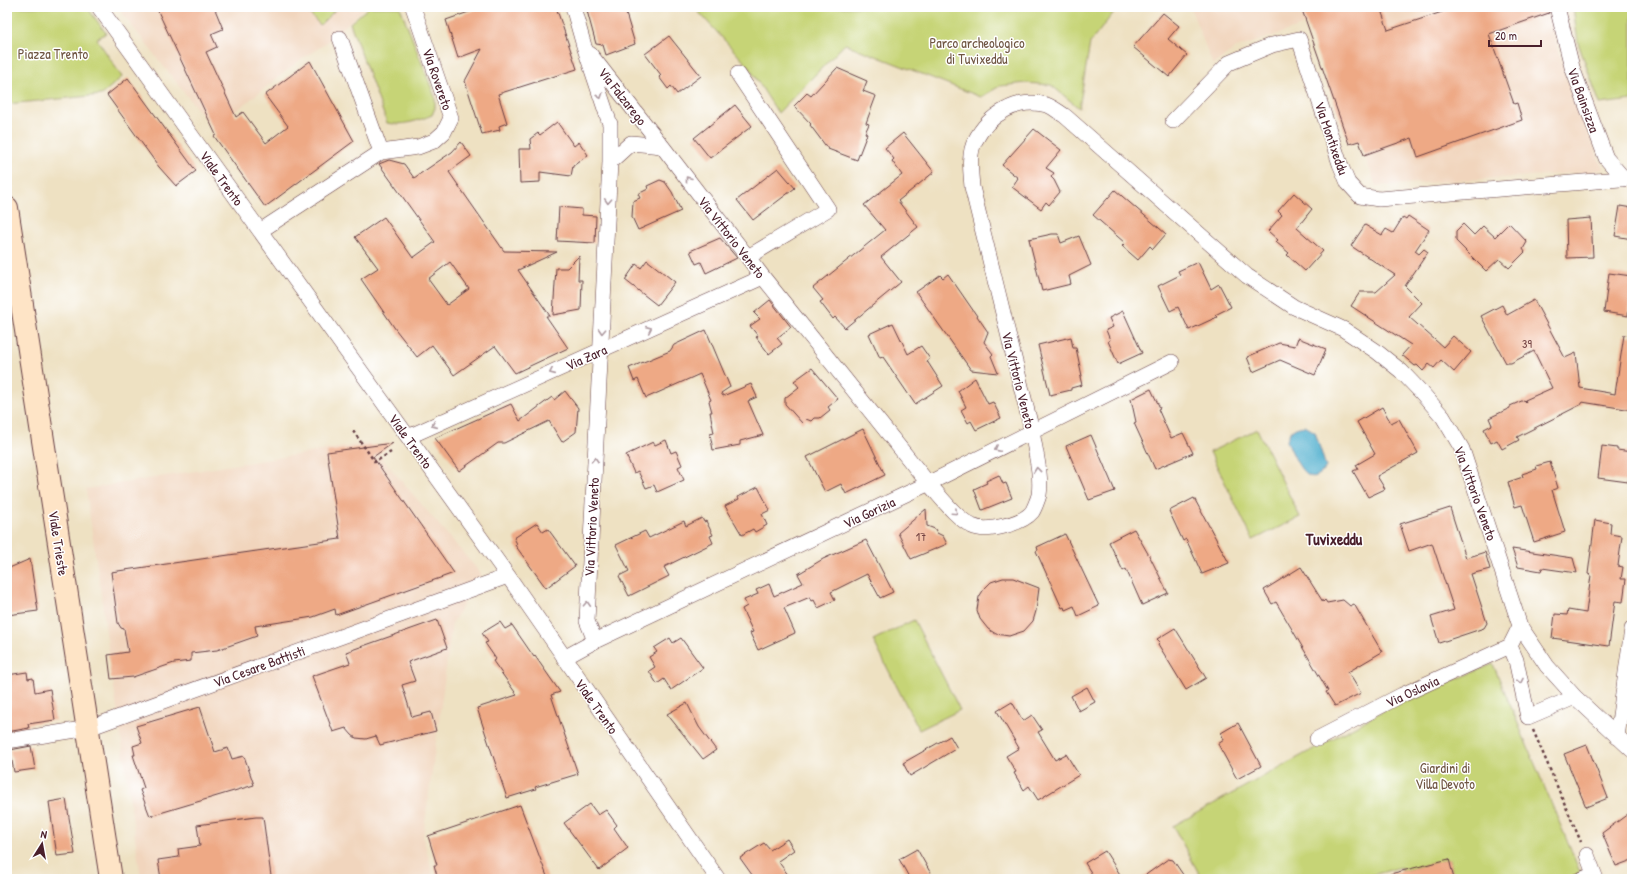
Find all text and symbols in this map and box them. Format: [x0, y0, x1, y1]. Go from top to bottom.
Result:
scale bar [1489, 22, 1541, 48]
text: 20 m [1495, 27, 1517, 44]
park label: Parco archeologico di Tuvixeddu [929, 33, 1025, 68]
park label: Piazza Trento [18, 44, 89, 63]
street label: Via Rovereto [419, 46, 458, 113]
street label: Via Falzarego [594, 63, 652, 130]
street label: Via Bainsizza [1563, 65, 1605, 136]
one-way arrow [596, 92, 604, 99]
street label: Via Montixeddu [1311, 99, 1354, 178]
street label: Viale Trento [196, 147, 249, 209]
one-way arrow [686, 177, 693, 184]
street label: Via Vittorio Veneto [694, 192, 770, 282]
one-way arrow [604, 198, 612, 204]
one-way arrow [645, 326, 652, 334]
one-way arrow [597, 328, 606, 334]
street label: Via Vittorio Veneto [998, 330, 1040, 431]
house number: 39 [1522, 335, 1532, 352]
street label: Via Zara [562, 339, 610, 374]
one-way arrow [549, 367, 557, 375]
street label: Viale Trento [385, 410, 438, 472]
one-way arrow [430, 420, 438, 428]
street label: Via Vittorio Veneto [1450, 443, 1502, 543]
one-way arrow [994, 444, 1001, 452]
one-way arrow [591, 457, 599, 463]
one-way arrow [1033, 467, 1042, 473]
street label: Via Vittorio Veneto [579, 477, 603, 577]
street label: Via Gorizia [840, 492, 898, 532]
one-way arrow [950, 507, 958, 514]
street label: Viale Trieste [44, 509, 74, 577]
house number: 17 [916, 528, 926, 545]
district label: Tuvixeddu [1305, 528, 1363, 550]
one-way arrow [583, 601, 592, 607]
street label: Via Cesare Battisti [210, 641, 308, 691]
street label: Via Oslavia [1382, 670, 1442, 712]
street label: Viale Trento [571, 675, 623, 738]
one-way arrow [1515, 678, 1524, 684]
park label: Giardini di Villa Devoto [1415, 758, 1475, 793]
north arrow [22, 824, 62, 864]
text: N [40, 827, 48, 842]

